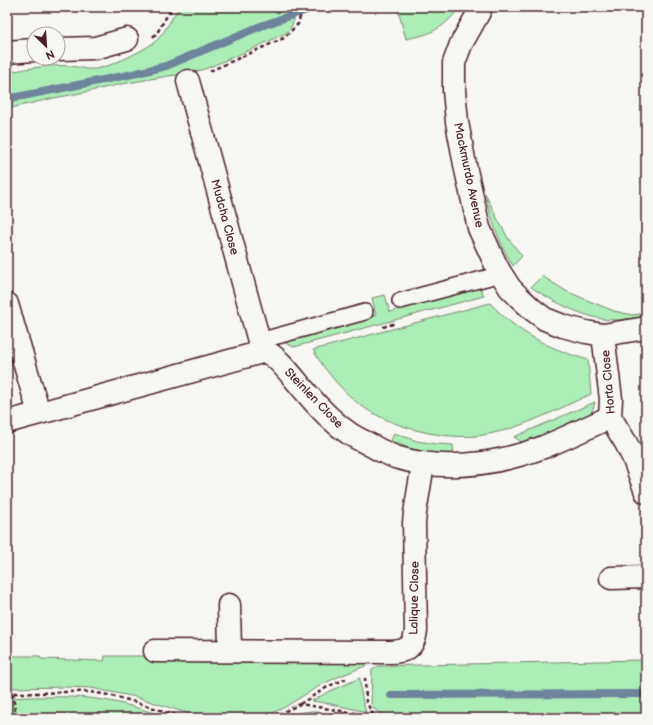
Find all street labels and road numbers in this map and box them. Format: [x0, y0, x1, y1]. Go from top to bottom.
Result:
street label: Mackmurdo Avenue [450, 121, 487, 229]
street label: Mudcha Close [207, 178, 242, 257]
street label: Horta Close [598, 349, 619, 415]
street label: Steinlen Close [281, 365, 346, 432]
street label: Lalique Close [406, 561, 423, 635]

